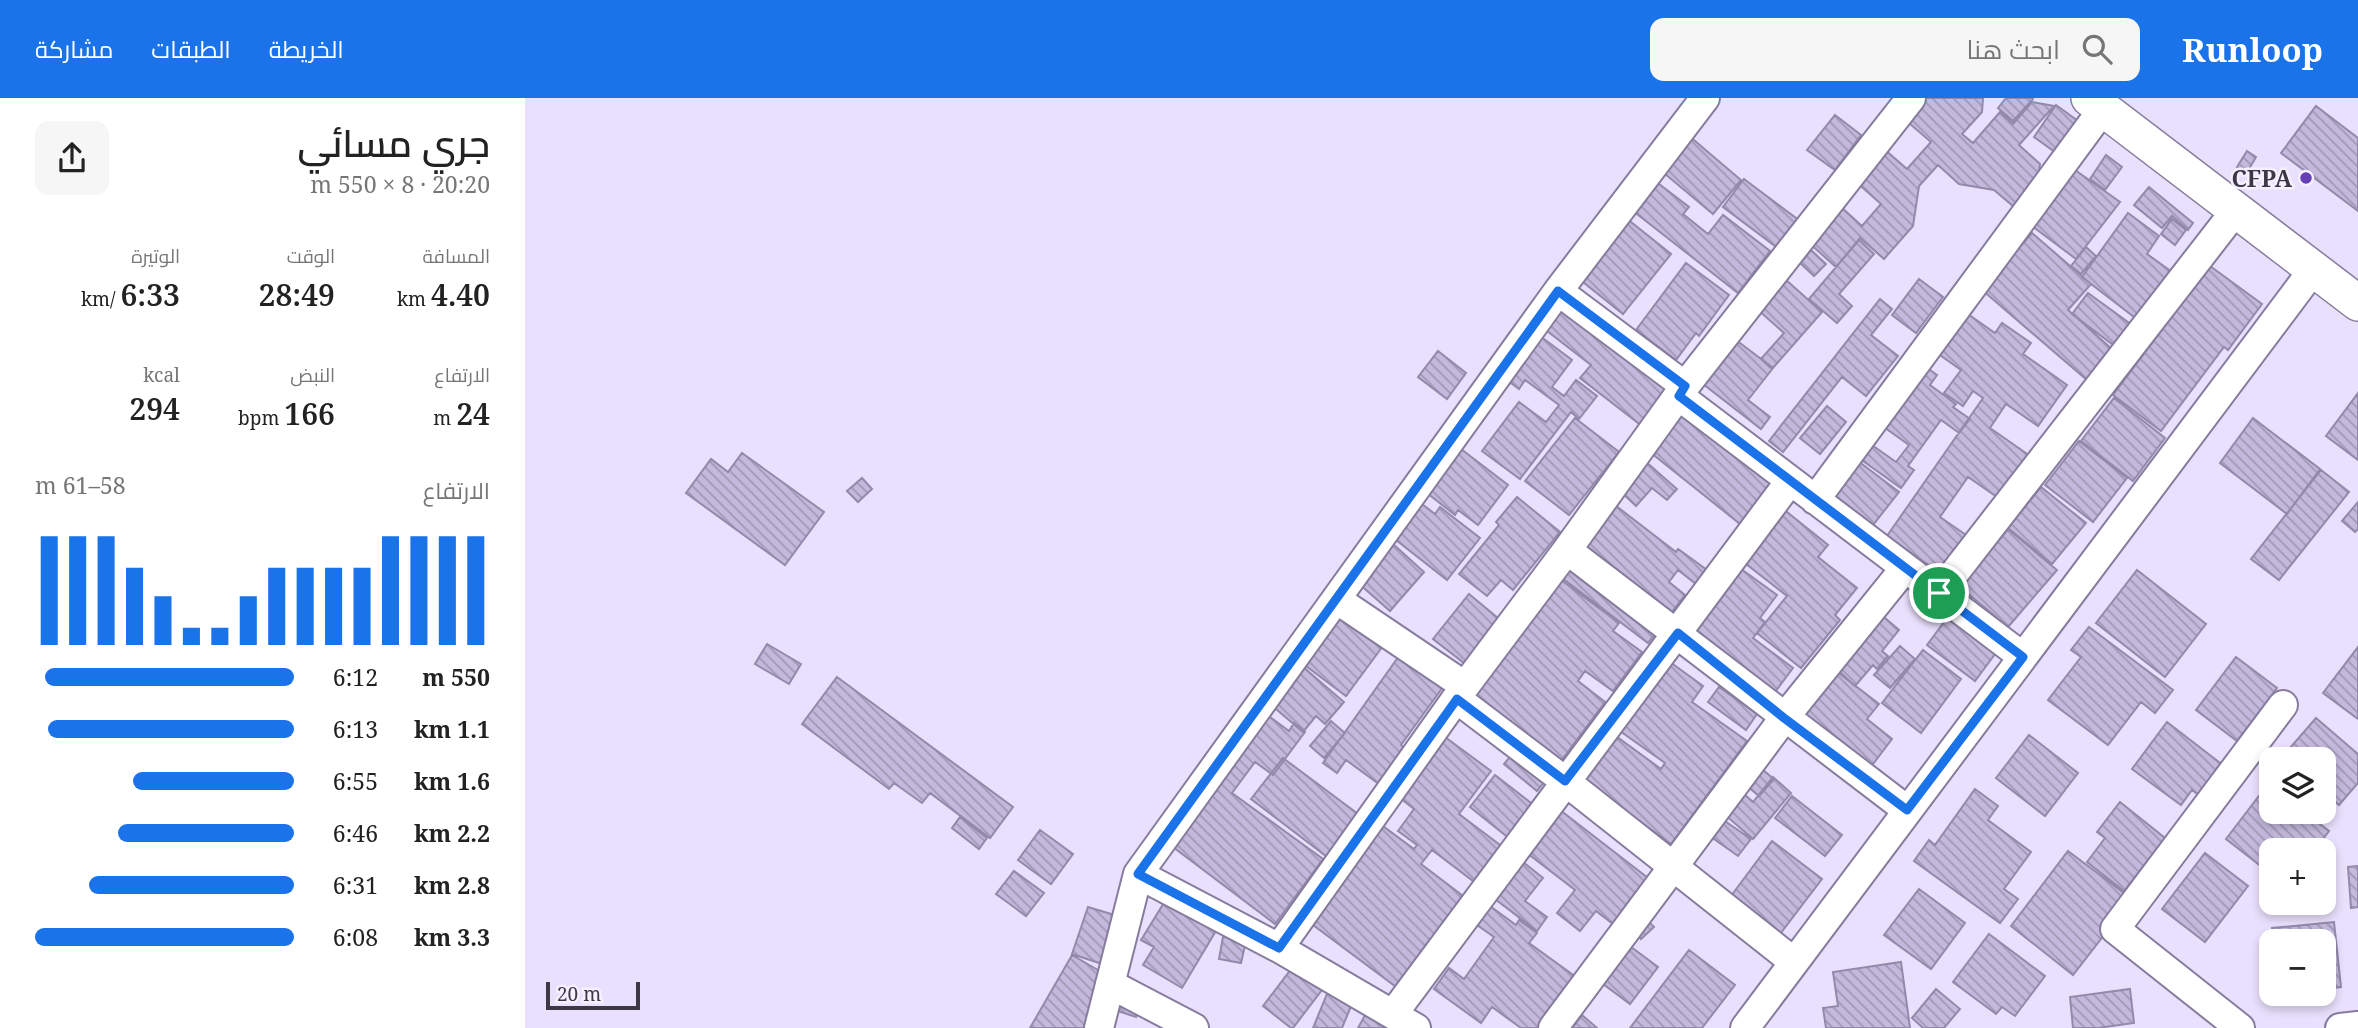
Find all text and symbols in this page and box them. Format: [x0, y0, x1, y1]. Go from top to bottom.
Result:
search box [1650, 18, 2140, 81]
text: Runloop [2182, 27, 2323, 72]
icon: search [2078, 30, 2116, 68]
text: ابحث هنا [1966, 31, 2060, 67]
text: مشاركة [35, 32, 113, 65]
text: الطبقات [151, 32, 231, 65]
text: الخريطة [269, 32, 344, 65]
text: جري مسائي [298, 116, 490, 168]
button: share [35, 121, 109, 195]
place label: CFPA [2231, 162, 2293, 194]
text: 20:20 · 8 × 550 m [310, 168, 490, 200]
marker: CFPA [2298, 170, 2314, 186]
text: الوتيرة [131, 243, 180, 269]
text: الوقت [287, 243, 335, 269]
text: المسافة [422, 243, 490, 269]
text: 6:33 [120, 274, 180, 315]
text: 28:49 [259, 274, 335, 315]
text: 4.40 [431, 274, 490, 315]
text: /km [81, 286, 120, 312]
text: km [397, 286, 431, 312]
text: kcal [143, 362, 180, 388]
text: النبض [290, 362, 335, 388]
text: الارتفاع [434, 362, 490, 388]
text: 294 [129, 388, 180, 429]
text: 166 [284, 393, 335, 434]
text: 24 [456, 393, 490, 434]
text: bpm [238, 405, 284, 431]
text: m [433, 405, 456, 431]
text: 58–61 m [35, 469, 126, 501]
text: الارتفاع [423, 474, 490, 506]
pin [1909, 563, 1969, 623]
icon: arrive [1920, 574, 1958, 612]
text: 6:12 [333, 661, 378, 693]
text: 550 m [422, 661, 490, 693]
text: 6:13 [333, 713, 378, 745]
text: 1.1 km [414, 713, 490, 745]
map controls [2259, 747, 2336, 1006]
button: layers [2259, 747, 2336, 824]
text: 6:55 [333, 765, 378, 797]
text: 1.6 km [414, 765, 490, 797]
text: 6:46 [333, 817, 378, 849]
text: 2.2 km [414, 817, 490, 849]
button: + [2259, 838, 2336, 915]
text: 6:31 [333, 869, 378, 901]
text: 2.8 km [414, 869, 490, 901]
text: 6:08 [333, 921, 378, 953]
text: 3.3 km [414, 921, 490, 953]
button: − [2259, 929, 2336, 1006]
scale bar [546, 979, 641, 1011]
text: 20 m [557, 981, 601, 1007]

